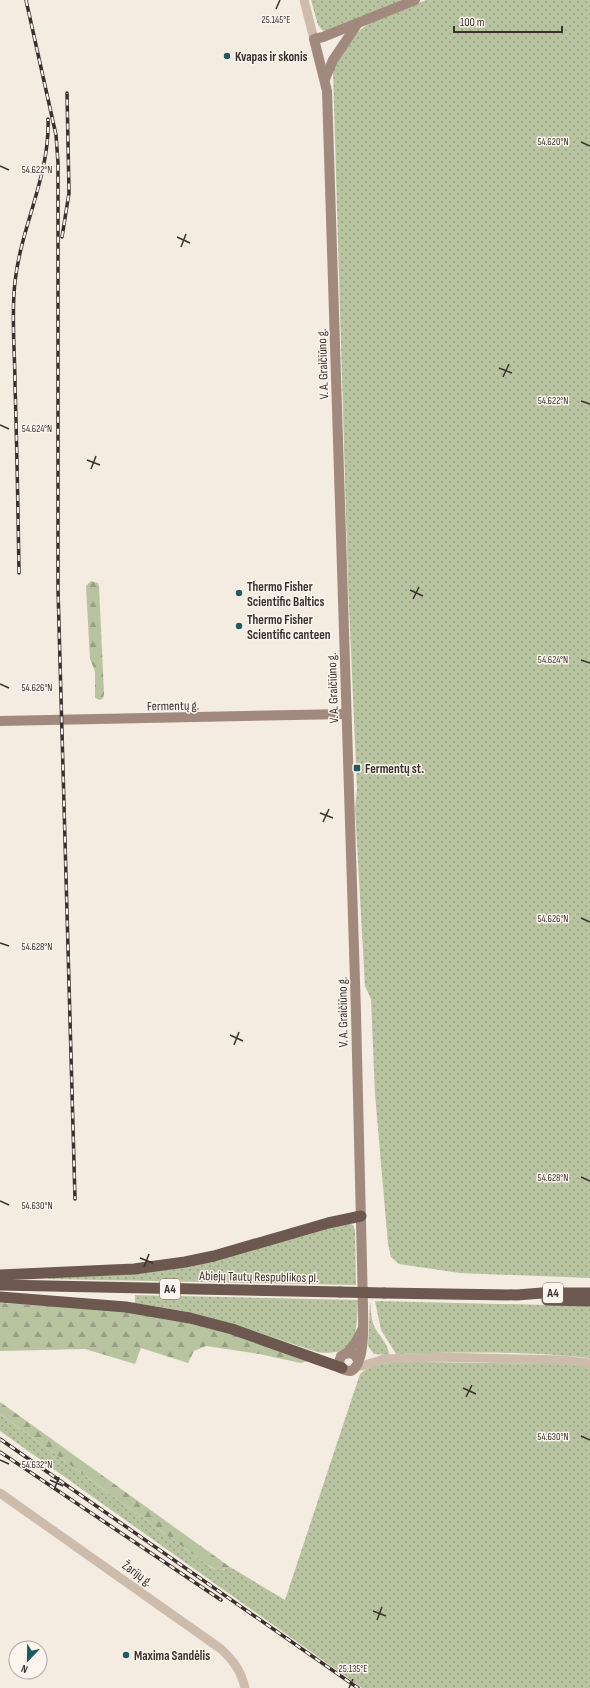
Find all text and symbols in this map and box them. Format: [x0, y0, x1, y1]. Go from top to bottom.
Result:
scale bar [454, 8, 562, 34]
text: 25.145°E [262, 14, 290, 26]
text: 100 m [460, 15, 485, 30]
place label: Kvapas ir skonis [235, 49, 308, 65]
marker: Kvapas ir skonis [222, 51, 232, 61]
text: 54.620°N [537, 136, 569, 148]
text: 54.622°N [22, 164, 52, 176]
street label: V. A. Graičiūno g. [314, 328, 332, 400]
text: 54.622°N [538, 395, 568, 407]
text: 54.624°N [22, 423, 52, 435]
place label: Thermo Fisher Scientific Baltics [247, 579, 325, 610]
marker: Thermo Fisher Scientific Baltics [234, 588, 244, 598]
place label: Thermo Fisher Scientific canteen [247, 612, 331, 643]
marker: Thermo Fisher Scientific canteen [234, 621, 244, 631]
street label: V. A. Graičiūno g. [324, 652, 342, 724]
text: 54.624°N [538, 654, 568, 666]
text: 54.626°N [22, 682, 52, 694]
street label: Fermentų g. [147, 698, 199, 714]
place label: Fermentų st. [365, 761, 424, 777]
marker: Fermentų st. [352, 763, 362, 773]
text: 54.626°N [538, 913, 568, 925]
text: 54.628°N [22, 941, 52, 953]
street label: V. A. Graičiūno g. [334, 976, 352, 1047]
text: 54.628°N [538, 1172, 568, 1184]
text: 54.630°N [22, 1200, 53, 1212]
street label: Abiejų Tautų Respublikos pl. [198, 1268, 319, 1286]
road number: A4 [160, 1279, 180, 1299]
road number: A4 [543, 1283, 563, 1303]
text: 54.630°N [538, 1431, 569, 1443]
text: 54.632°N [22, 1459, 52, 1471]
street label: Žarijų g. [119, 1557, 156, 1590]
north arrow [8, 1640, 48, 1680]
place label: Maxima Sandėlis [134, 1648, 210, 1664]
marker: Maxima Sandėlis [121, 1650, 131, 1660]
text: N [19, 1662, 30, 1676]
text: 25.135°E [339, 1663, 367, 1675]

